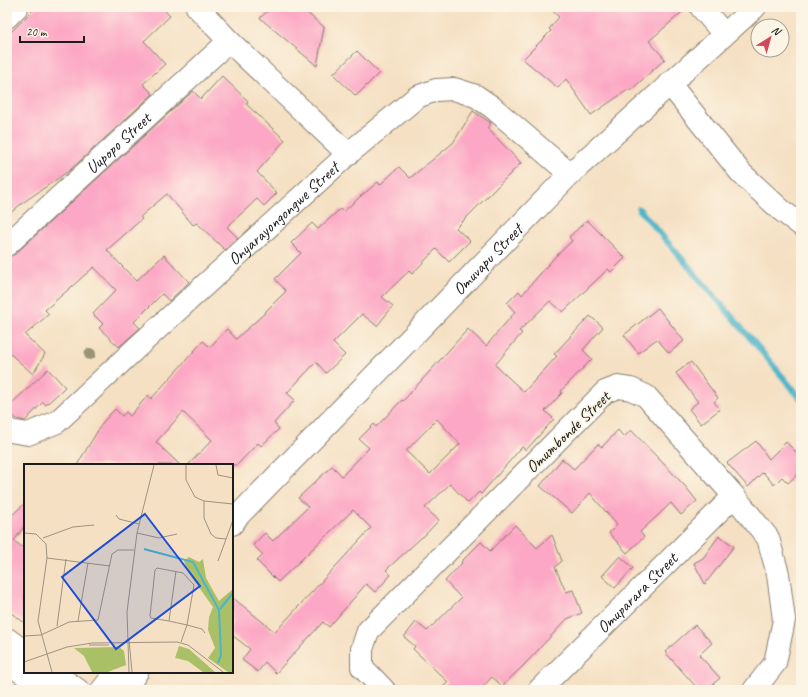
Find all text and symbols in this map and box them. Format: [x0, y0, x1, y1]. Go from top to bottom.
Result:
scale bar [20, 18, 84, 44]
north arrow [750, 18, 790, 58]
text: N [769, 22, 785, 39]
text: 20 m [26, 24, 48, 40]
street label: Uupopo Street [81, 106, 157, 178]
street label: Onyarayongongwe Street [223, 156, 345, 269]
street label: Omuvapu Street [448, 217, 528, 299]
street label: Omumbonde Street [521, 385, 616, 477]
inset map [24, 464, 233, 673]
street label: Omuparara Street [592, 546, 683, 637]

